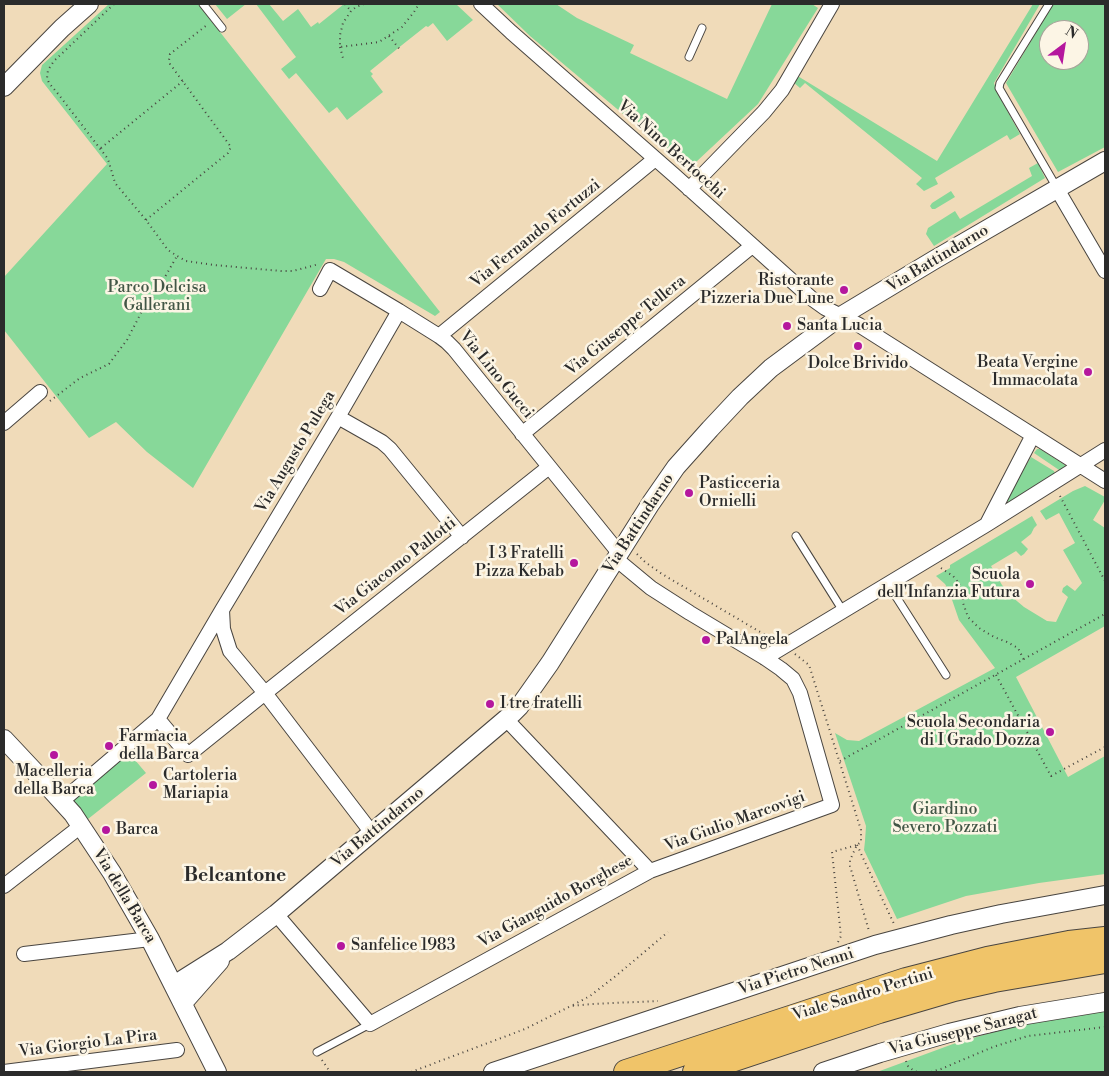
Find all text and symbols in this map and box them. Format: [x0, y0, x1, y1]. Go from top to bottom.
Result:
north arrow [1039, 20, 1089, 70]
text: N [1062, 22, 1081, 44]
street label: Via Nino Bertocchi [613, 97, 729, 203]
street label: Via Fernando Fortuzzi [467, 176, 605, 292]
street label: Via Battindarno [884, 221, 992, 297]
place label: Ristorante Pizzeria Due Lune [700, 271, 834, 309]
street label: Via Giuseppe Tellera [562, 272, 690, 380]
park label: Parco Delcisa Gallerani [107, 278, 207, 316]
marker: Ristorante Pizzeria Due Lune [838, 284, 850, 296]
place label: Santa Lucia [797, 316, 882, 336]
marker: Santa Lucia [781, 320, 793, 332]
street label: Via Lino Gucci [455, 327, 537, 423]
marker: Dolce Brivido [852, 340, 864, 352]
place label: Beata Vergine Immacolata [977, 353, 1078, 391]
place label: Dolce Brivido [808, 354, 908, 374]
marker: Beata Vergine Immacolata [1082, 366, 1094, 378]
street label: Via Augusto Pulega [252, 388, 340, 516]
street label: Via Battindarno [599, 470, 679, 578]
place label: Pasticceria Ornielli [699, 474, 780, 512]
marker: Pasticceria Ornielli [683, 487, 695, 499]
street label: Via Giacomo Pallotti [331, 514, 461, 620]
place label: I 3 Fratelli Pizza Kebab [475, 544, 564, 582]
marker: I 3 Fratelli Pizza Kebab [568, 557, 580, 569]
place label: Scuola dell'Infanzia Futura [877, 565, 1020, 603]
marker: Scuola dell'Infanzia Futura [1024, 578, 1036, 590]
place label: PalAngela [716, 630, 788, 650]
marker: PalAngela [700, 634, 712, 646]
place label: I tre fratelli [500, 694, 582, 714]
marker: I tre fratelli [484, 698, 496, 710]
place label: Scuola Secondaria di I Grado Dozza [907, 713, 1040, 751]
marker: Scuola Secondaria di I Grado Dozza [1044, 726, 1056, 738]
place label: Farmacia della Barca [119, 727, 199, 765]
marker: Farmacia della Barca [103, 740, 115, 752]
marker: Macelleria della Barca [48, 749, 60, 761]
place label: Macelleria della Barca [14, 762, 94, 800]
place label: Cartoleria Mariapia [163, 766, 237, 804]
marker: Cartoleria Mariapia [147, 779, 159, 791]
street label: Via Battindarno [328, 784, 428, 872]
street label: Via Giulio Marcovigi [662, 788, 808, 856]
park label: Giardino Severo Pozzati [892, 800, 998, 838]
place label: Barca [116, 820, 158, 840]
marker: Barca [100, 824, 112, 836]
street label: Via della Barca [88, 845, 160, 947]
street label: Via Gianguido Borghese [475, 851, 637, 953]
district label: Belcantone [184, 865, 286, 887]
place label: Sanfelice 1983 [351, 936, 455, 956]
marker: Sanfelice 1983 [335, 940, 347, 952]
street label: Via Pietro Nenni [736, 944, 856, 1000]
street label: Viale Sandro Pertini [790, 964, 936, 1026]
street label: Via Giuseppe Saragat [887, 1004, 1039, 1060]
street label: Via Giorgio La Pira [18, 1026, 158, 1062]

